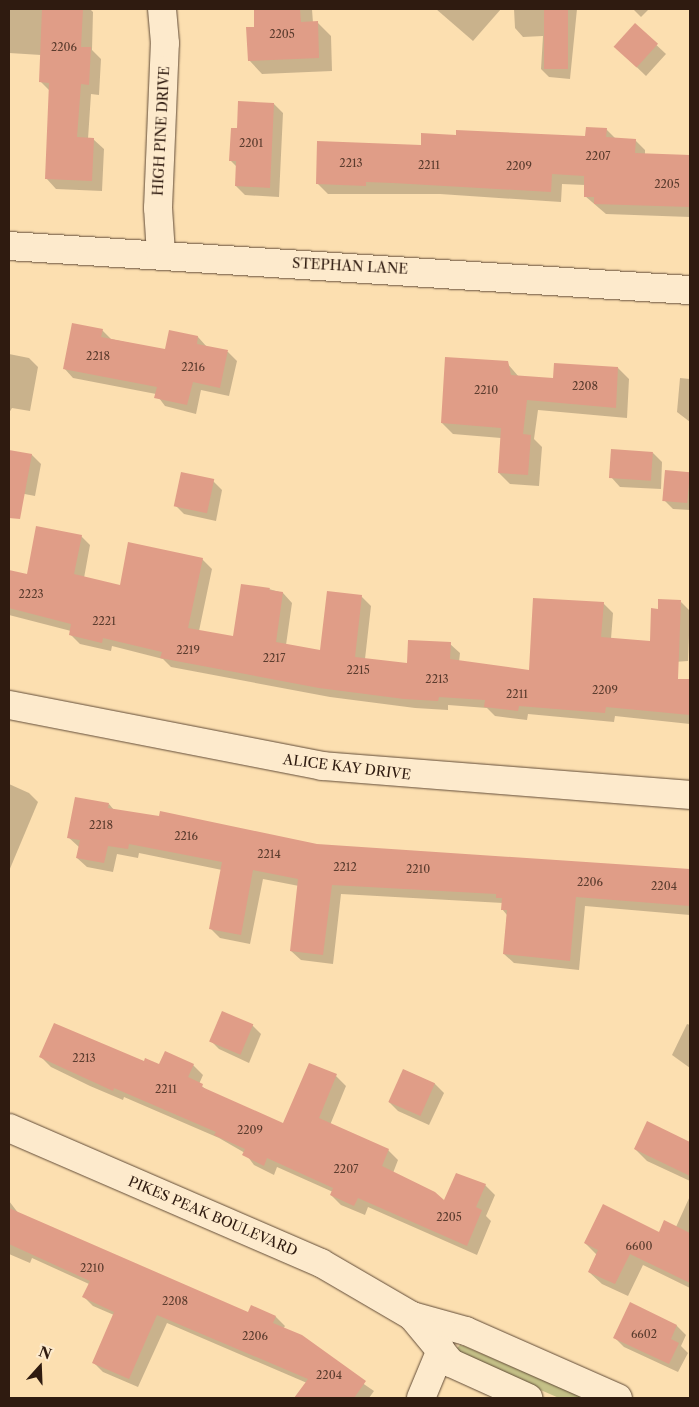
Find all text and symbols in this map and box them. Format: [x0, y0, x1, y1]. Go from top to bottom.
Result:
house number: 2205 [269, 27, 295, 41]
house number: 2206 [51, 40, 77, 54]
street label: HIGH PINE DRIVE [149, 66, 173, 196]
house number: 2201 [239, 136, 263, 150]
house number: 2207 [585, 149, 611, 163]
house number: 2213 [339, 156, 363, 170]
house number: 2211 [418, 158, 440, 172]
house number: 2209 [506, 159, 532, 173]
house number: 2205 [654, 177, 680, 191]
street label: STEPHAN LANE [292, 255, 408, 277]
house number: 2218 [86, 349, 110, 363]
house number: 2216 [181, 360, 205, 374]
house number: 2208 [572, 379, 598, 393]
house number: 2210 [474, 383, 498, 397]
house number: 2223 [18, 587, 44, 601]
house number: 2221 [92, 614, 116, 628]
house number: 2219 [176, 643, 200, 657]
house number: 2217 [263, 651, 285, 665]
house number: 2215 [346, 663, 370, 677]
house number: 2213 [425, 672, 449, 686]
house number: 2209 [592, 683, 618, 697]
house number: 2211 [506, 687, 528, 701]
street label: ALICE KAY DRIVE [282, 751, 412, 783]
house number: 2218 [89, 818, 113, 832]
house number: 2216 [174, 829, 198, 843]
house number: 2214 [257, 847, 281, 861]
house number: 2212 [333, 860, 357, 874]
house number: 2210 [406, 862, 430, 876]
house number: 2206 [577, 875, 603, 889]
house number: 2204 [651, 879, 677, 893]
house number: 2213 [72, 1051, 96, 1065]
house number: 2211 [155, 1082, 177, 1096]
house number: 2209 [237, 1123, 263, 1137]
house number: 2207 [333, 1162, 359, 1176]
street label: PIKES PEAK BOULEVARD [126, 1173, 300, 1259]
house number: 2205 [436, 1210, 462, 1224]
house number: 6600 [626, 1239, 652, 1253]
house number: 2210 [80, 1261, 104, 1275]
house number: 2208 [162, 1294, 188, 1308]
house number: 6602 [631, 1327, 657, 1341]
house number: 2206 [242, 1329, 268, 1343]
north arrow [15, 1342, 65, 1392]
text: N [36, 1342, 54, 1363]
house number: 2204 [316, 1368, 342, 1382]

